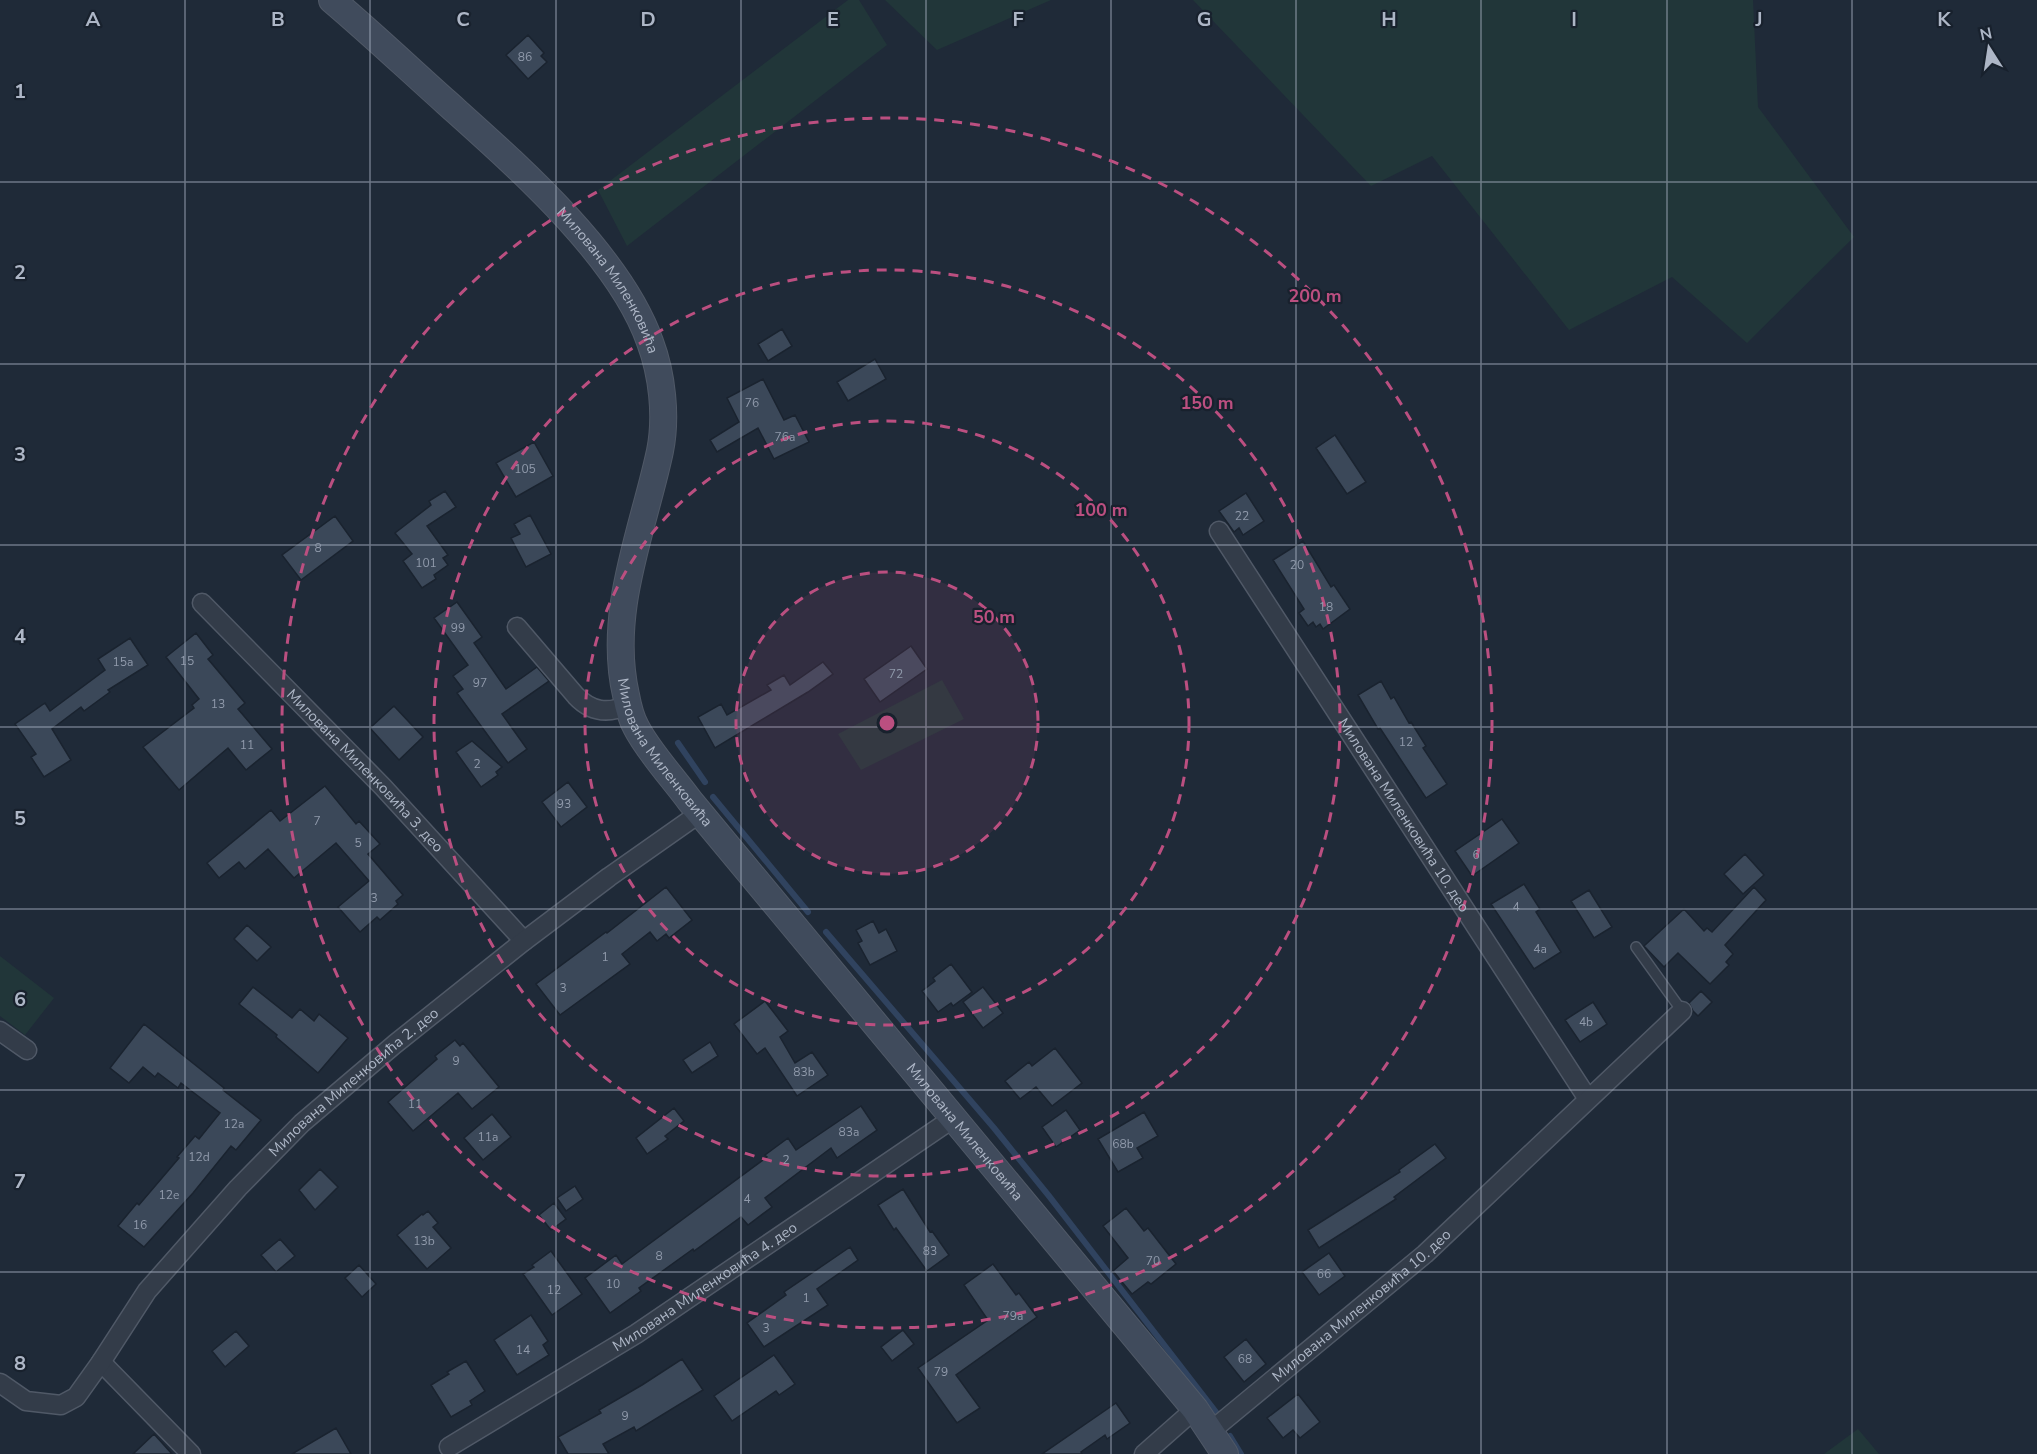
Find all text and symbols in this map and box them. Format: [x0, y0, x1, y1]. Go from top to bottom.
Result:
text: A [86, 6, 101, 33]
text: B [271, 6, 285, 33]
text: C [456, 6, 470, 33]
text: D [640, 6, 656, 33]
text: E [827, 6, 839, 33]
text: F [1012, 6, 1024, 33]
text: G [1197, 6, 1211, 33]
text: H [1381, 6, 1397, 33]
text: I [1571, 6, 1577, 33]
text: J [1754, 6, 1763, 33]
text: K [1937, 6, 1951, 33]
north arrow [1959, 18, 2019, 78]
text: N [1978, 22, 1994, 46]
house number: 86 [518, 49, 532, 65]
text: 1 [14, 78, 26, 105]
street label: Милована Миленковића [552, 203, 663, 356]
text: 2 [14, 259, 26, 286]
text: 200 m [1288, 284, 1342, 308]
text: 150 m [1180, 391, 1234, 415]
house number: 76 [745, 395, 759, 411]
house number: 76a [775, 429, 795, 445]
text: 3 [14, 441, 26, 468]
house number: 105 [514, 461, 536, 477]
text: 100 m [1074, 498, 1128, 522]
house number: 22 [1235, 508, 1249, 524]
house number: 8 [314, 540, 322, 556]
house number: 101 [415, 555, 437, 571]
house number: 20 [1290, 557, 1304, 573]
house number: 18 [1319, 599, 1333, 615]
text: 50 m [973, 605, 1015, 629]
house number: 99 [451, 620, 465, 636]
text: 4 [14, 623, 26, 650]
house number: 15 [180, 653, 194, 669]
house number: 15a [113, 654, 133, 670]
house number: 72 [889, 666, 903, 682]
house number: 97 [473, 675, 487, 691]
street label: Милована Миленковића [613, 677, 717, 831]
street label: Милована Миленковића 3. део [282, 685, 448, 857]
house number: 13 [211, 696, 225, 712]
centre of rings [877, 713, 897, 733]
street label: Милована Миленковића 10. део [1333, 714, 1474, 916]
house number: 12 [1399, 734, 1413, 750]
house number: 11 [240, 737, 254, 753]
house number: 2 [473, 756, 481, 772]
house number: 93 [557, 796, 571, 812]
text: 5 [14, 805, 26, 832]
house number: 7 [313, 813, 321, 829]
house number: 5 [354, 835, 362, 851]
house number: 6 [1472, 847, 1480, 863]
house number: 3 [370, 890, 378, 906]
house number: 4 [1512, 899, 1520, 915]
house number: 4a [1533, 941, 1547, 957]
house number: 1 [601, 949, 609, 965]
house number: 3 [559, 980, 567, 996]
text: 6 [14, 986, 26, 1013]
street label: Милована Миленковића 2. део [264, 1003, 443, 1161]
house number: 4b [1579, 1014, 1593, 1030]
house number: 9 [452, 1053, 460, 1069]
street label: Милована Миленковића [902, 1059, 1028, 1205]
house number: 83b [793, 1064, 815, 1080]
house number: 11 [408, 1096, 422, 1112]
house number: 12a [224, 1116, 244, 1132]
house number: 83a [839, 1124, 859, 1140]
house number: 11a [478, 1129, 498, 1145]
house number: 68b [1112, 1136, 1134, 1152]
house number: 12d [188, 1149, 210, 1165]
house number: 2 [782, 1152, 790, 1168]
text: 7 [14, 1168, 26, 1195]
house number: 12e [159, 1187, 179, 1203]
house number: 4 [743, 1191, 751, 1207]
house number: 16 [133, 1217, 147, 1233]
street label: Милована Миленковића 4. део [609, 1217, 801, 1356]
street label: Милована Миленковића 10. део [1268, 1225, 1455, 1386]
house number: 13b [413, 1233, 435, 1249]
house number: 83 [923, 1243, 937, 1259]
house number: 8 [655, 1248, 663, 1264]
house number: 70 [1146, 1253, 1160, 1269]
house number: 66 [1317, 1266, 1331, 1282]
house number: 10 [606, 1276, 620, 1292]
house number: 12 [547, 1282, 561, 1298]
house number: 1 [802, 1290, 810, 1306]
house number: 79a [1003, 1308, 1023, 1324]
house number: 3 [762, 1320, 770, 1336]
house number: 14 [516, 1342, 530, 1358]
text: 8 [14, 1350, 26, 1377]
house number: 68 [1238, 1351, 1252, 1367]
house number: 79 [934, 1364, 948, 1380]
house number: 9 [621, 1408, 629, 1424]

